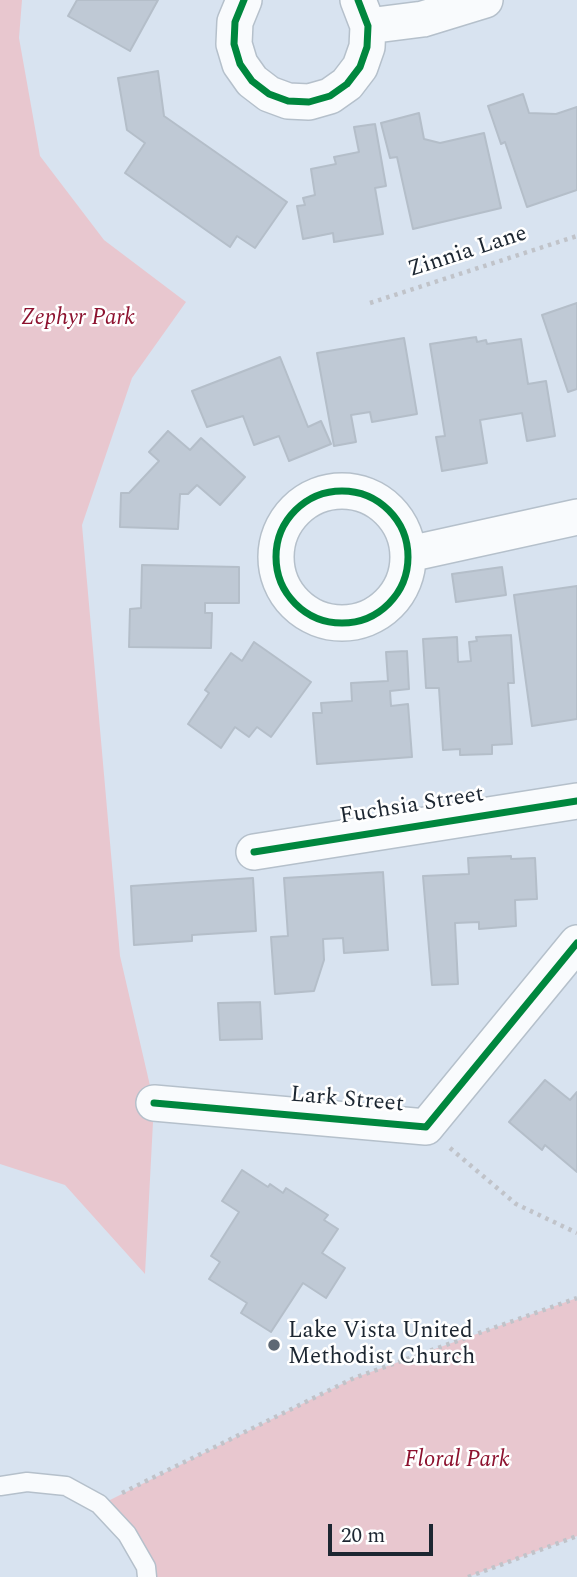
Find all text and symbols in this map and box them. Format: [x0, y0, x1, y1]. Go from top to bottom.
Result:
street label: Zinnia Lane [405, 221, 531, 285]
park label: Zephyr Park [21, 305, 135, 333]
street label: Fuchsia Street [338, 782, 486, 832]
street label: Lark Street [289, 1082, 405, 1120]
place label: Lake Vista United Methodist Church [288, 1318, 475, 1372]
marker: Lake Vista United Methodist Church [266, 1337, 282, 1353]
park label: Floral Park [404, 1447, 510, 1475]
scale bar [332, 1510, 437, 1554]
text: 20 m [341, 1520, 385, 1552]

